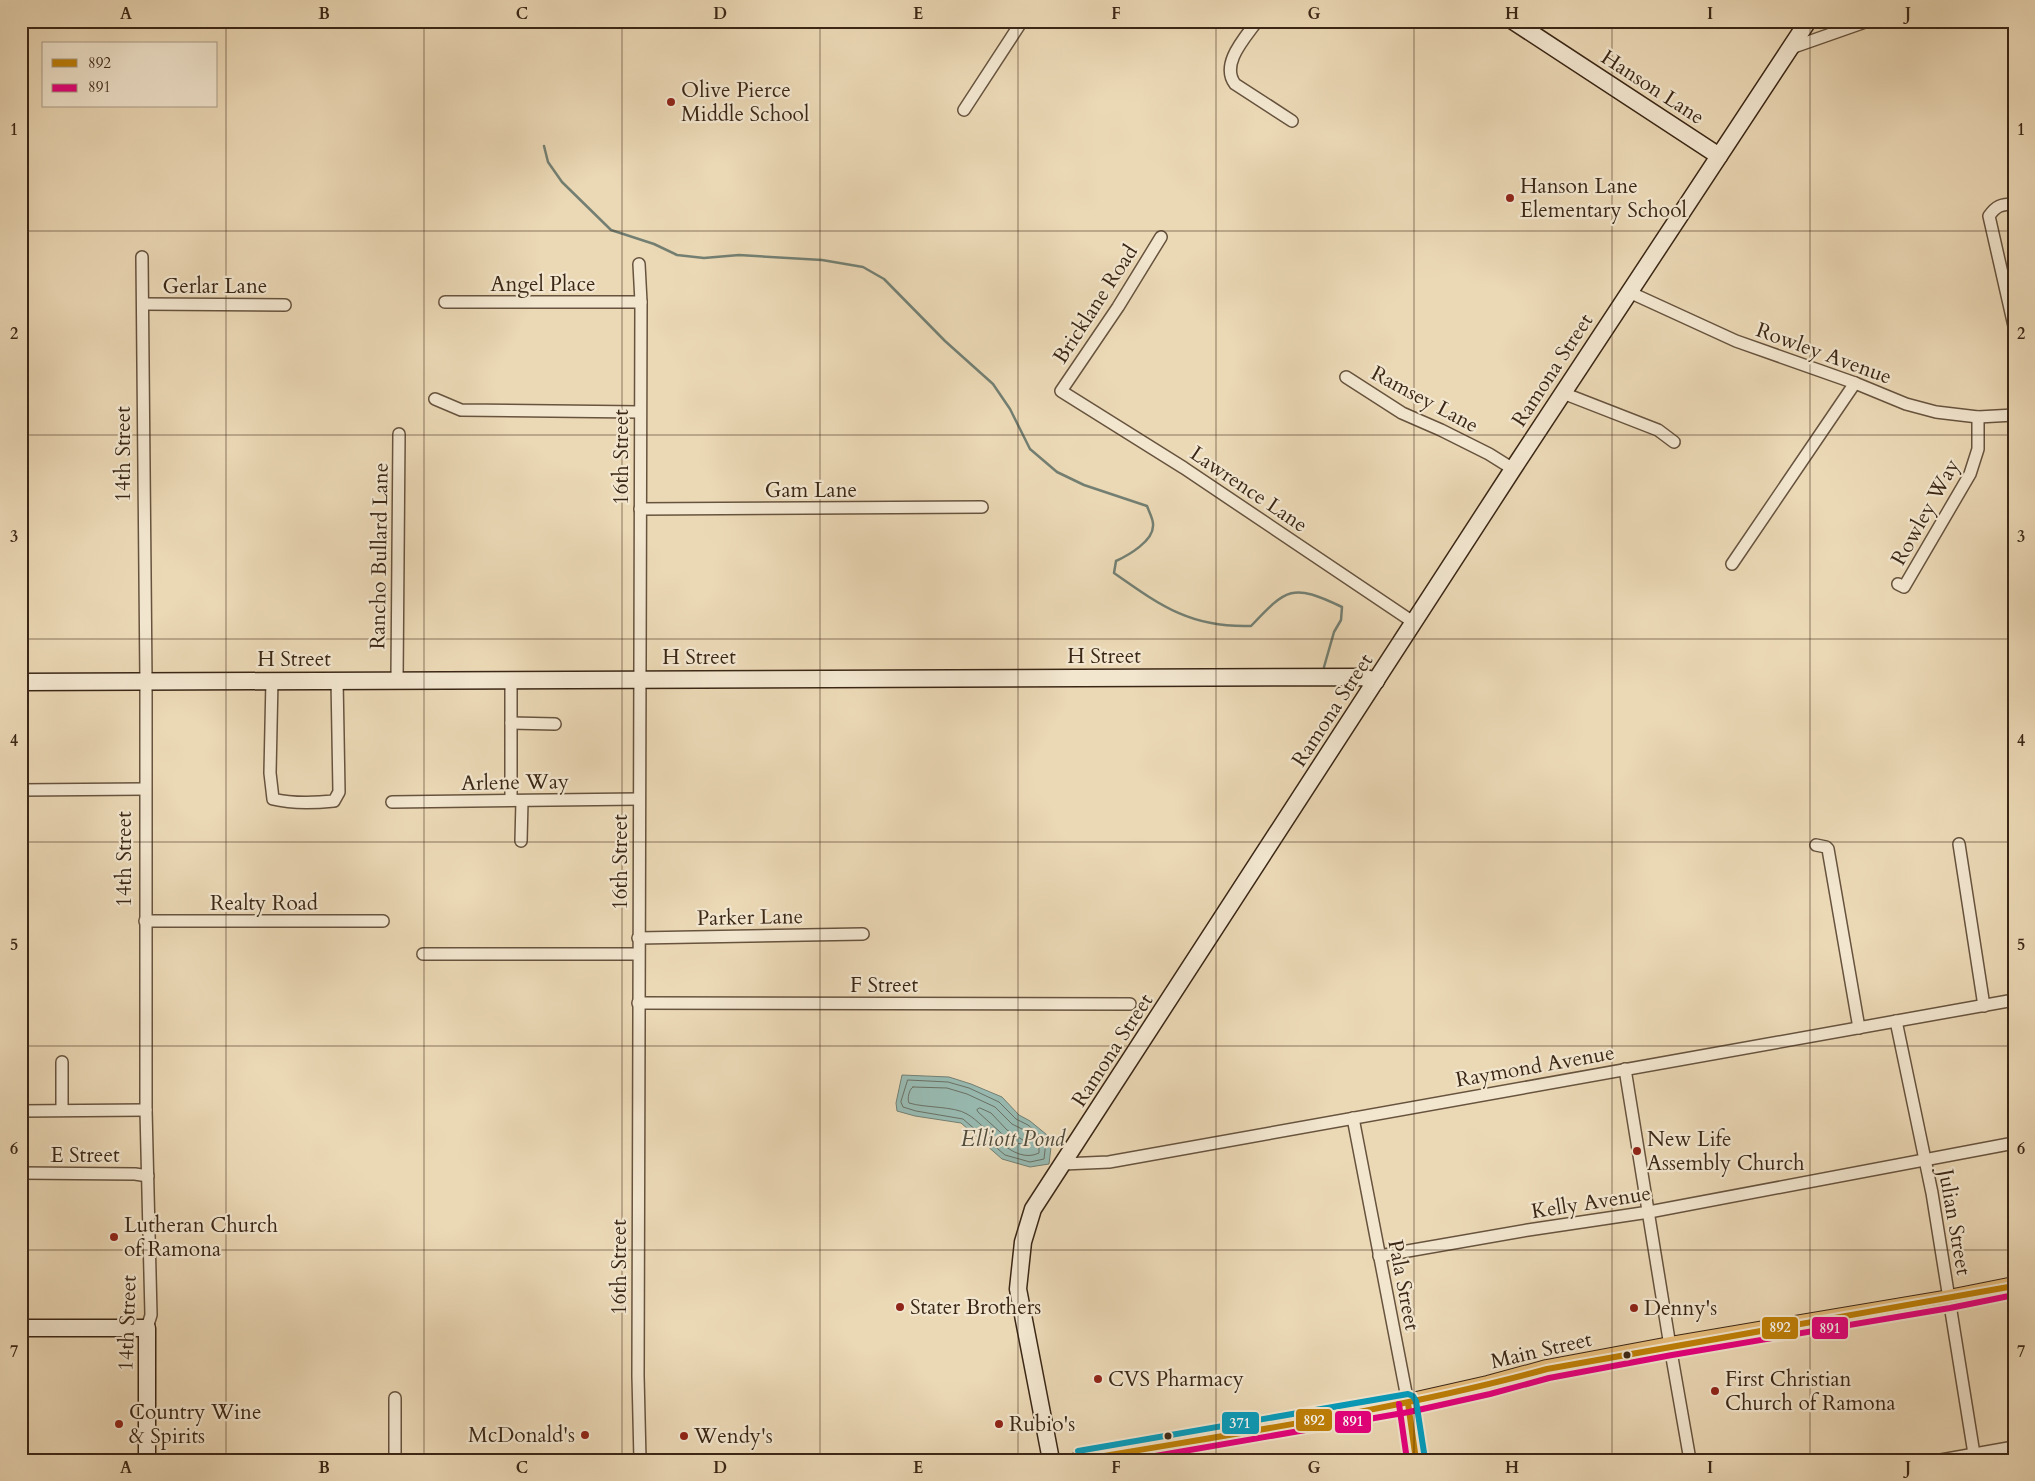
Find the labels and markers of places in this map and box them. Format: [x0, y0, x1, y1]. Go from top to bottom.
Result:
place label: Olive Pierce Middle School [681, 76, 809, 129]
marker: Olive Pierce Middle School [665, 96, 677, 108]
place label: Hanson Lane Elementary School [1520, 172, 1687, 225]
marker: Hanson Lane Elementary School [1504, 192, 1516, 204]
place label: New Life Assembly Church [1647, 1125, 1805, 1178]
marker: New Life Assembly Church [1631, 1145, 1643, 1157]
place label: Lutheran Church of Ramona [124, 1211, 279, 1264]
marker: Lutheran Church of Ramona [108, 1231, 120, 1243]
place label: Stater Brothers [910, 1293, 1041, 1322]
place label: Denny's [1644, 1294, 1717, 1323]
marker: Stater Brothers [894, 1301, 906, 1313]
marker: Denny's [1628, 1302, 1640, 1314]
unlabelled marker [1622, 1350, 1632, 1360]
place label: CVS Pharmacy [1108, 1365, 1244, 1394]
place label: First Christian Church of Ramona [1725, 1365, 1896, 1418]
marker: CVS Pharmacy [1092, 1373, 1104, 1385]
marker: First Christian Church of Ramona [1709, 1385, 1721, 1397]
place label: Country Wine & Spirits [129, 1398, 261, 1451]
place label: Rubio's [1009, 1410, 1075, 1439]
marker: Country Wine & Spirits [113, 1418, 125, 1430]
marker: Rubio's [993, 1418, 1005, 1430]
place label: McDonald's [468, 1421, 575, 1450]
place label: Wendy's [693, 1422, 773, 1451]
marker: McDonald's [579, 1429, 591, 1441]
marker: Wendy's [678, 1430, 690, 1442]
unlabelled marker [1163, 1431, 1173, 1441]

